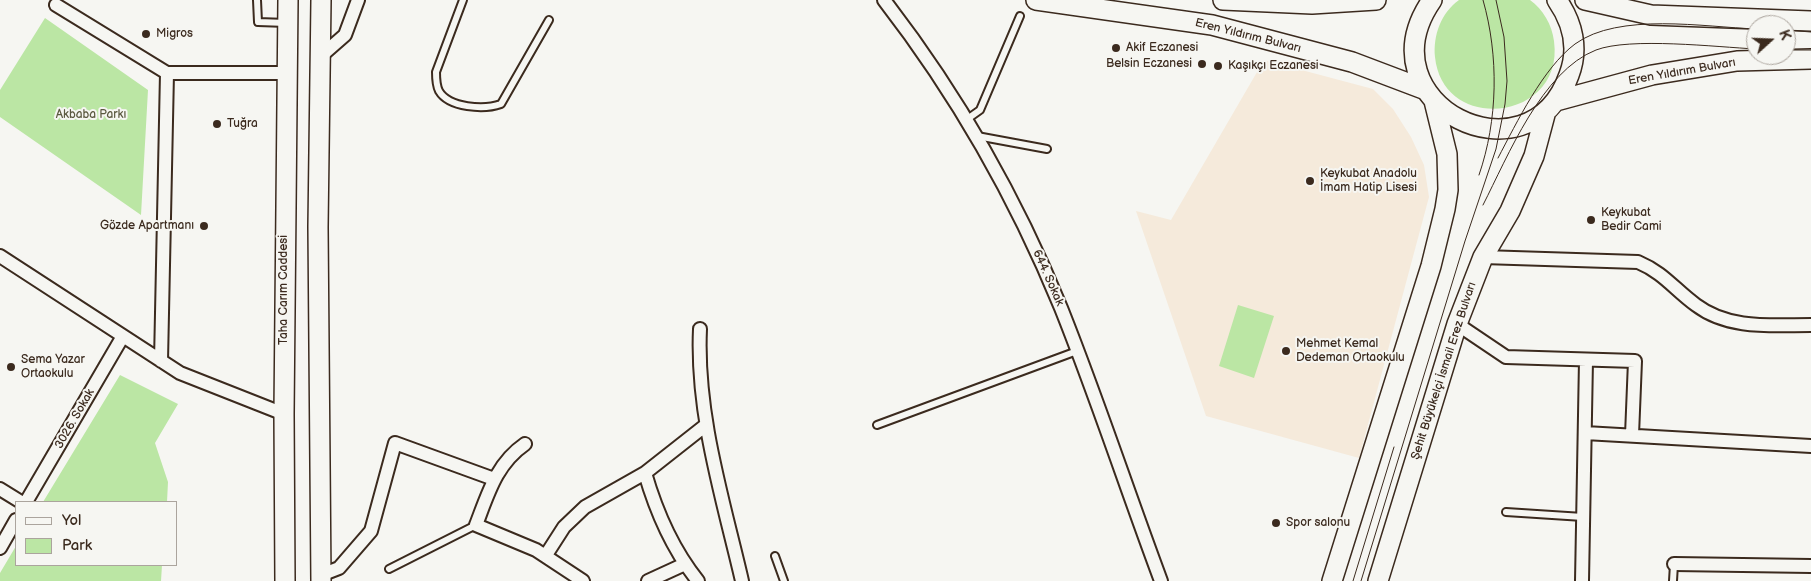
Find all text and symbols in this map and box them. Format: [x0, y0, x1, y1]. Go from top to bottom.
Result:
north arrow [1746, 15, 1796, 65]
street label: Eren Yıldırım Bulvarı [1193, 16, 1303, 56]
place label: Migros [156, 27, 193, 41]
marker: Migros [140, 28, 152, 40]
text: K [1775, 28, 1794, 42]
place label: Akif Eczanesi [1126, 41, 1198, 55]
marker: Akif Eczanesi [1110, 42, 1122, 54]
street label: Eren Yıldırım Bulvarı [1627, 55, 1737, 89]
place label: Belsin Eczanesi [1106, 57, 1192, 71]
marker: Belsin Eczanesi [1196, 58, 1208, 70]
place label: Kaşıkçı Eczanesi [1228, 59, 1319, 73]
marker: Kaşıkçı Eczanesi [1212, 60, 1224, 72]
park label: Akbaba Parkı [56, 108, 126, 122]
place label: Tuğra [227, 117, 258, 131]
marker: Tuğra [211, 118, 223, 130]
place label: Keykubat Anadolu İmam Hatip Lisesi [1320, 167, 1417, 195]
marker: Keykubat Anadolu İmam Hatip Lisesi [1304, 175, 1316, 187]
place label: Keykubat Bedir Cami [1601, 206, 1662, 234]
marker: Keykubat Bedir Cami [1585, 214, 1597, 226]
place label: Gözde Apartmanı [100, 219, 194, 233]
marker: Gözde Apartmanı [198, 220, 210, 232]
street label: Taha Carım Caddesi [277, 235, 291, 345]
street label: 644. Sokak [1029, 248, 1067, 308]
street label: Şehit Büyükelçi İsmail Erez Bulvarı [1408, 280, 1480, 462]
place label: Mehmet Kemal Dedeman Ortaokulu [1296, 337, 1405, 365]
marker: Mehmet Kemal Dedeman Ortaokulu [1280, 345, 1292, 357]
place label: Sema Yazar Ortaokulu [21, 353, 85, 381]
marker: Sema Yazar Ortaokulu [5, 361, 17, 373]
street label: 3026. Sokak [52, 386, 98, 452]
legend [15, 501, 178, 566]
text: Yol [62, 511, 81, 530]
place label: Spor salonu [1286, 516, 1350, 530]
marker: Spor salonu [1270, 517, 1282, 529]
text: Park [62, 536, 92, 555]

